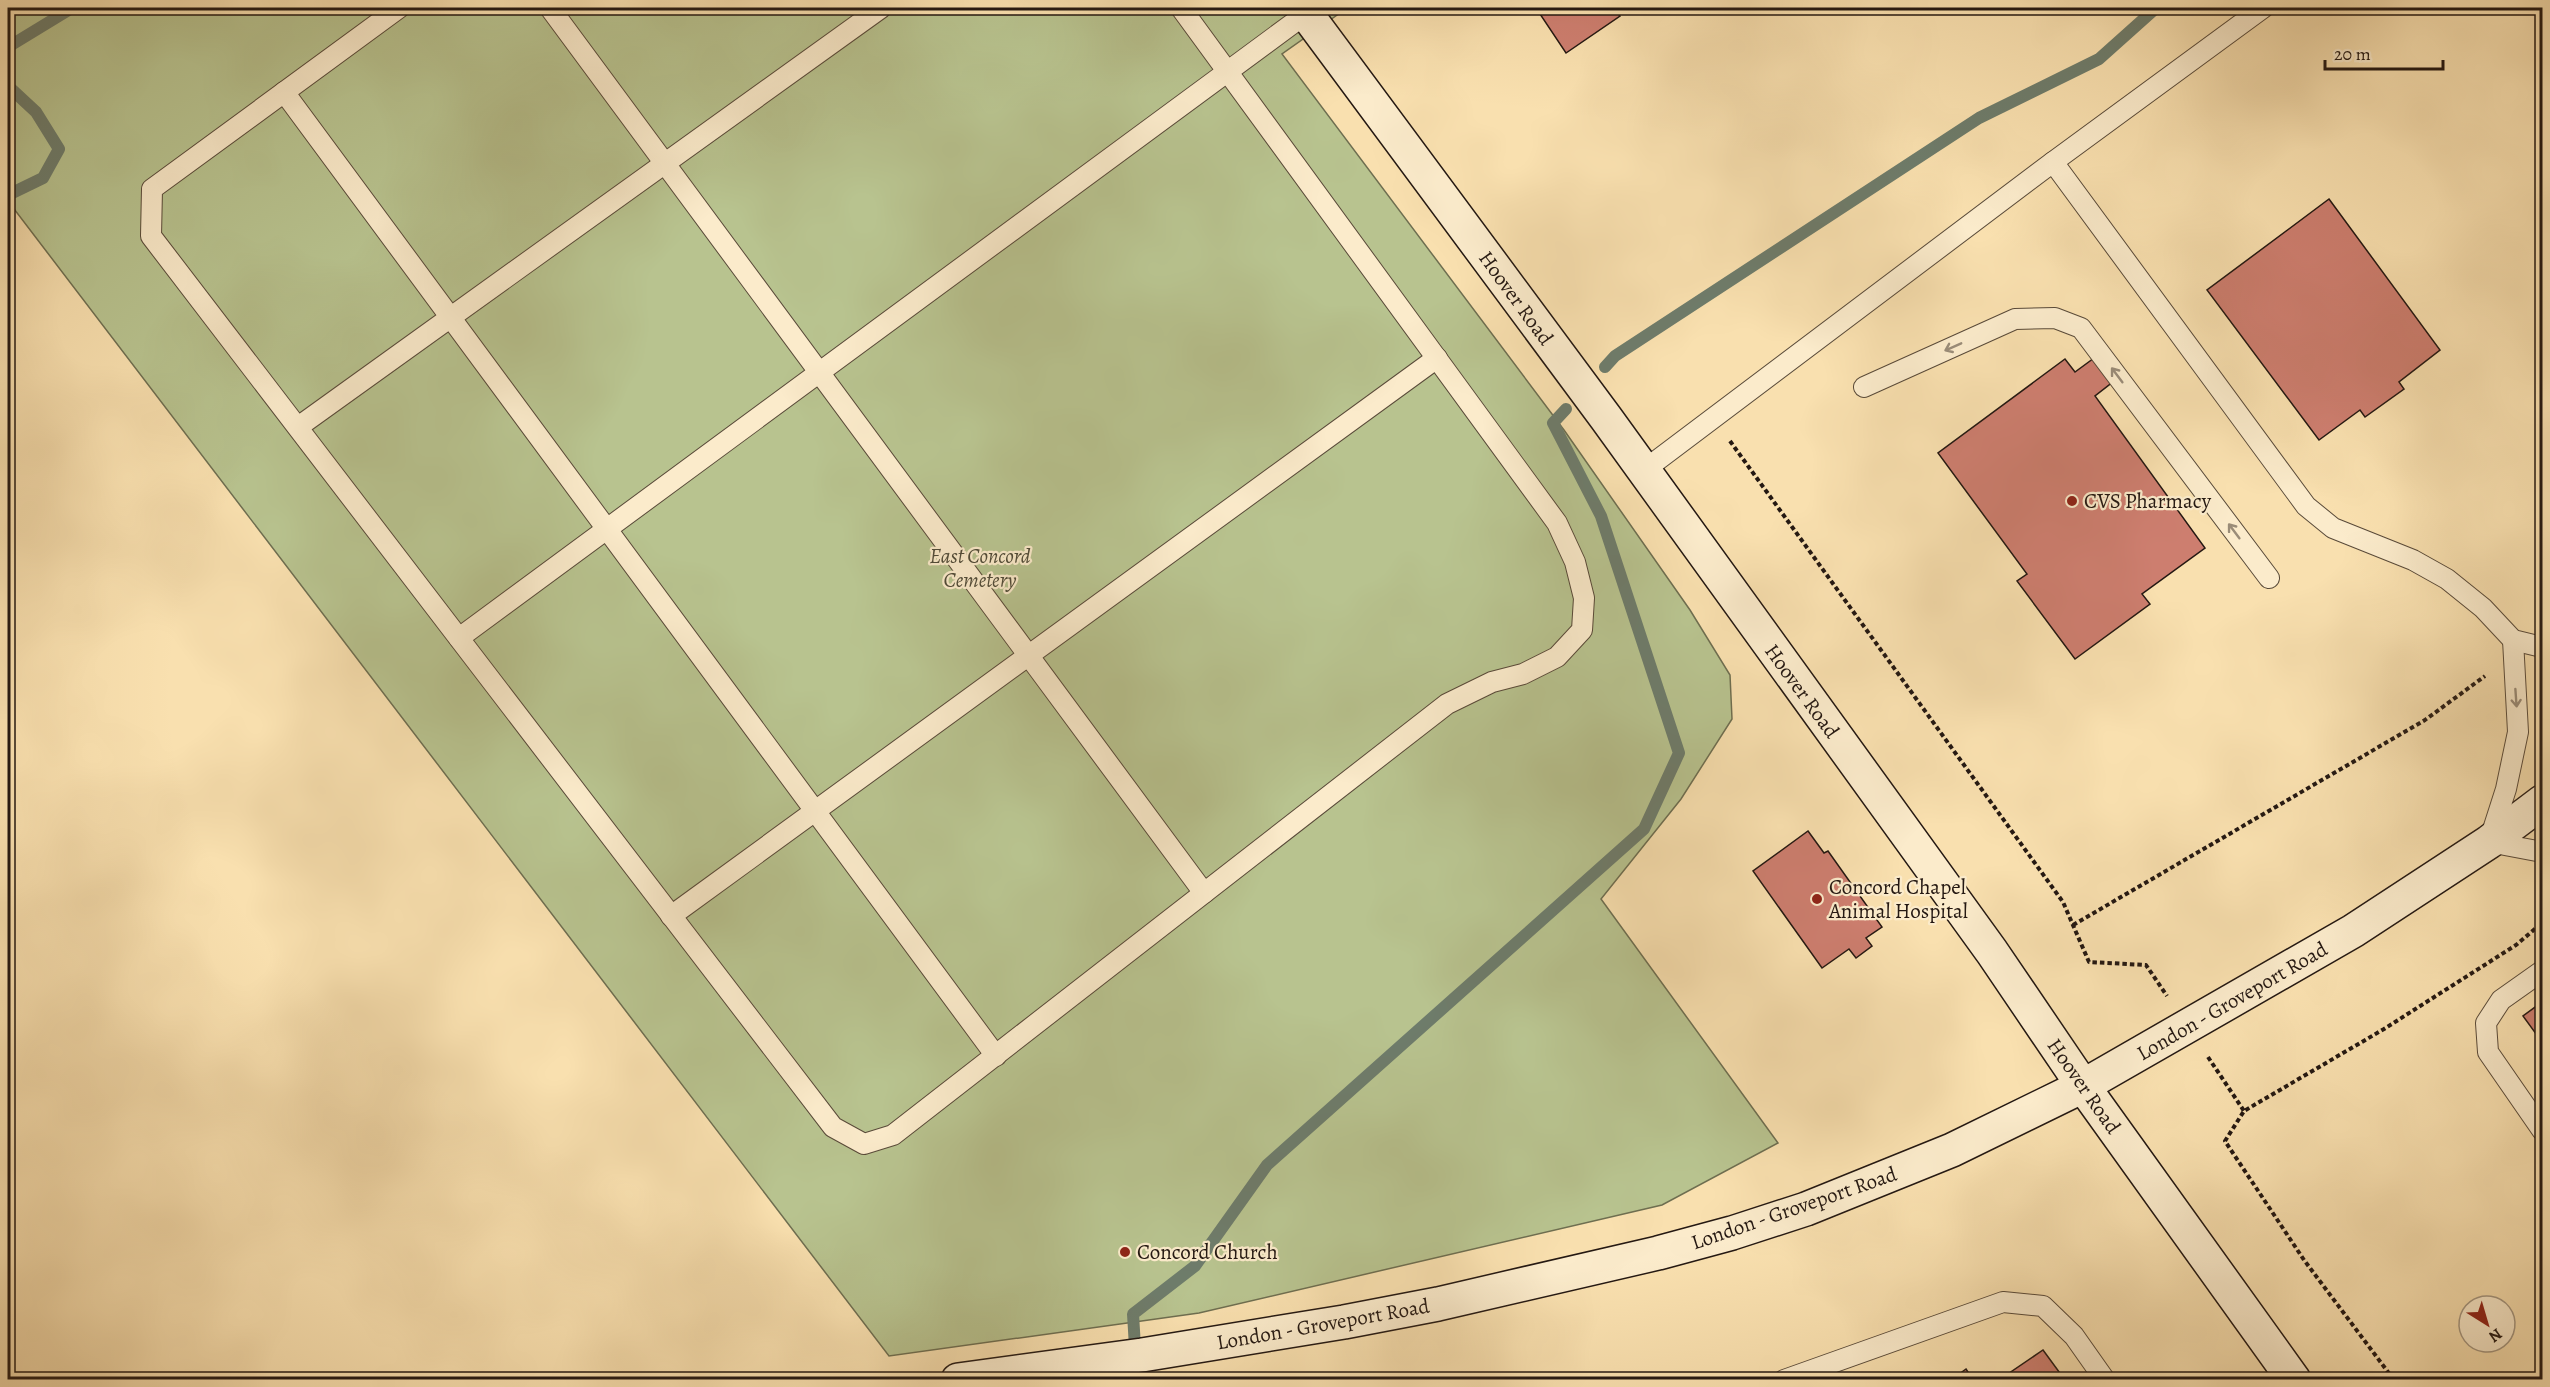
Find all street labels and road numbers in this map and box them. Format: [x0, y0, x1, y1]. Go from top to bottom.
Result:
street label: Hoover Road [1472, 245, 1560, 351]
street label: Hoover Road [1758, 638, 1846, 744]
street label: London - Groveport Road [2132, 935, 2333, 1067]
street label: Hoover Road [2041, 1033, 2128, 1140]
street label: London - Groveport Road [1687, 1159, 1901, 1256]
street label: London - Groveport Road [1214, 1291, 1432, 1357]

